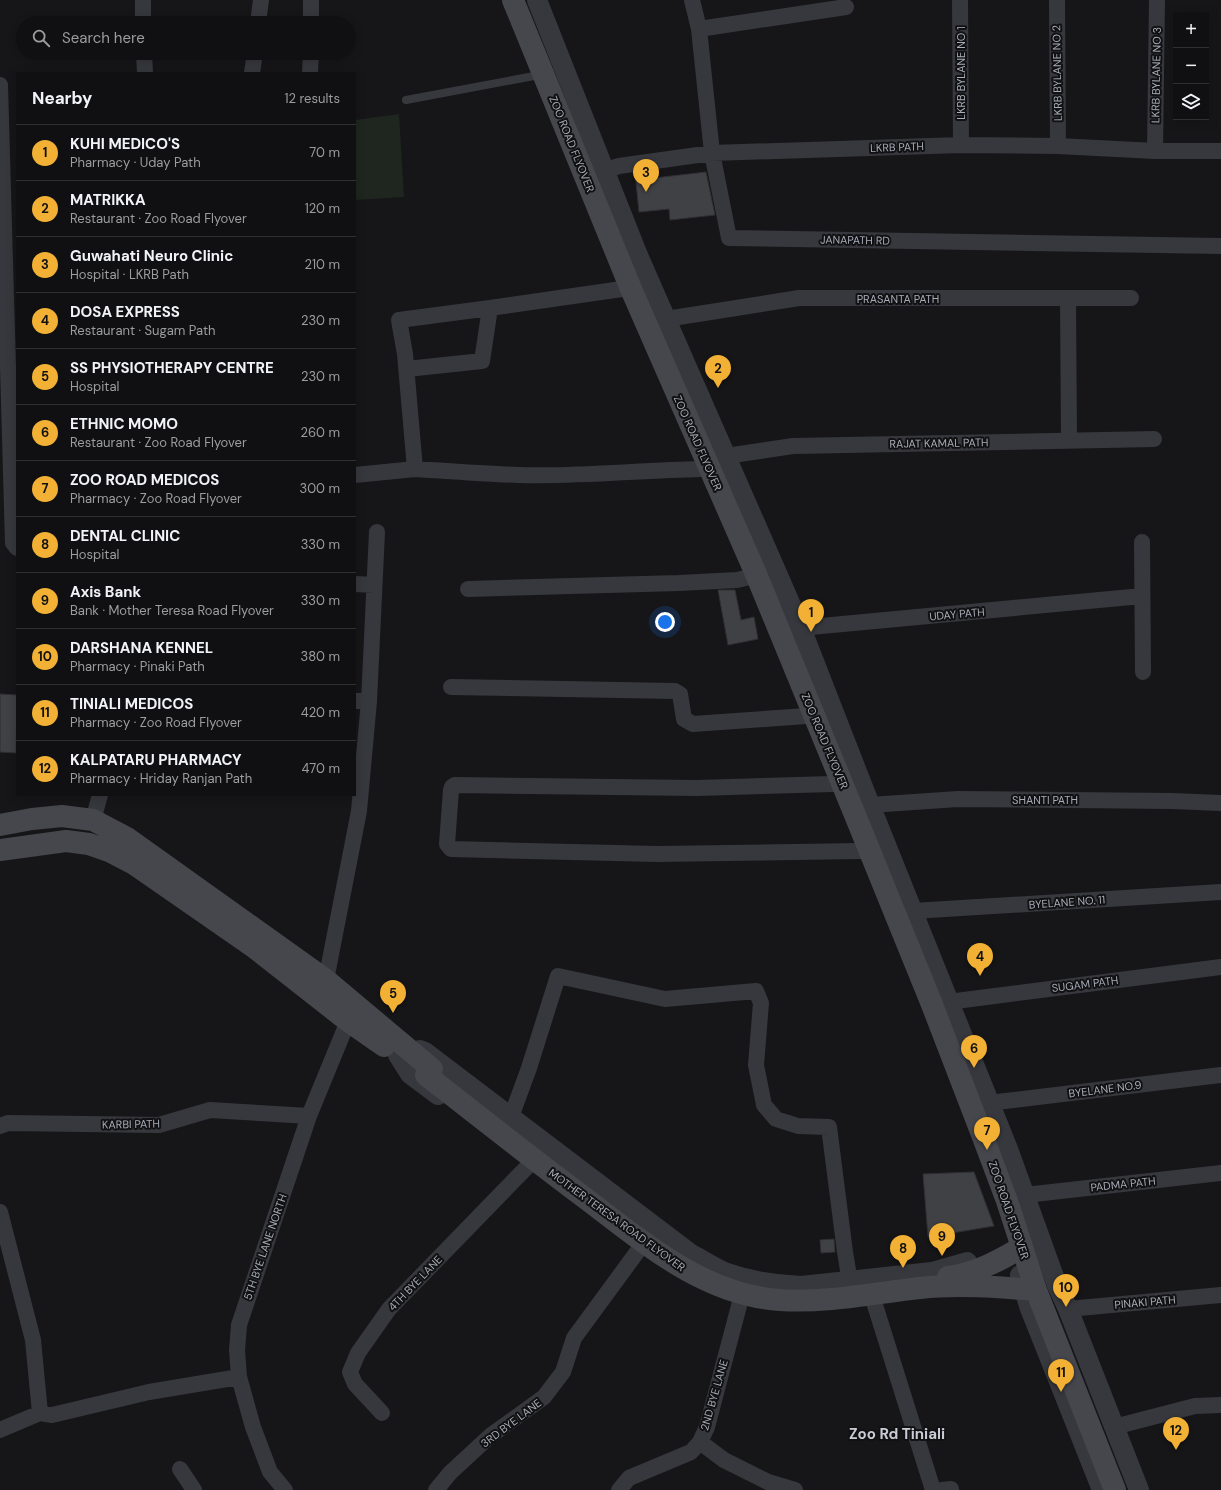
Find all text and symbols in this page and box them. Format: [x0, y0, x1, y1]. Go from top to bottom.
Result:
map controls [1173, 12, 1209, 120]
button: + [1173, 12, 1209, 48]
search box [16, 16, 356, 60]
street label: LKRB BYLANE NO 2 [1049, 25, 1065, 121]
street label: LKRB BYLANE NO 1 [954, 26, 968, 120]
icon: search [30, 27, 52, 49]
street label: LKRB BYLANE NO 3 [1148, 27, 1164, 123]
text: Search here [62, 28, 145, 48]
button: − [1173, 48, 1209, 84]
button: layers [1173, 84, 1209, 120]
text: Nearby [32, 87, 92, 109]
text: 12 results [285, 90, 340, 107]
street label: ZOO ROAD FLYOVER [546, 94, 598, 194]
text: KUHI MEDICO'S [70, 134, 180, 154]
street label: LKRB PATH [870, 139, 924, 155]
text: 1 [43, 144, 47, 161]
text: 70 m [309, 144, 340, 161]
text: Pharmacy · Uday Path [70, 154, 201, 171]
pin: 3 [633, 159, 659, 192]
text: MATRIKKA [70, 190, 146, 210]
text: 2 [41, 200, 49, 217]
text: 120 m [305, 200, 340, 217]
text: Restaurant · Zoo Road Flyover [70, 210, 247, 227]
street label: JANAPATH RD [820, 232, 891, 248]
text: Guwahati Neuro Clinic [70, 246, 233, 266]
text: 3 [41, 256, 49, 273]
text: 210 m [305, 256, 340, 273]
text: Hospital · LKRB Path [70, 266, 189, 283]
street label: PRASANTA PATH [857, 292, 939, 306]
text: DOSA EXPRESS [70, 302, 180, 322]
text: 4 [41, 312, 49, 329]
text: 230 m [301, 312, 340, 329]
text: Restaurant · Sugam Path [70, 322, 216, 339]
pin: 2 [705, 355, 731, 388]
text: SS PHYSIOTHERAPY CENTRE [70, 358, 274, 378]
text: 5 [41, 368, 49, 385]
text: 230 m [301, 368, 340, 385]
text: Hospital [70, 378, 119, 395]
street label: ZOO ROAD FLYOVER [671, 393, 725, 493]
text: ETHNIC MOMO [70, 414, 178, 434]
text: 6 [41, 424, 49, 441]
text: 260 m [300, 424, 340, 441]
text: Restaurant · Zoo Road Flyover [70, 434, 247, 451]
street label: RAJAT KAMAL PATH [889, 435, 989, 451]
text: ZOO ROAD MEDICOS [70, 470, 219, 490]
text: 7 [42, 480, 48, 497]
text: 300 m [299, 480, 340, 497]
text: Pharmacy · Zoo Road Flyover [70, 490, 242, 507]
text: DENTAL CLINIC [70, 526, 180, 546]
text: 8 [41, 536, 49, 553]
text: 330 m [301, 536, 340, 553]
text: Hospital [70, 546, 119, 563]
text: Axis Bank [70, 582, 141, 602]
text: 9 [41, 592, 49, 609]
text: 330 m [301, 592, 340, 609]
pin: 1 [798, 599, 824, 632]
text: Bank · Mother Teresa Road Flyover [70, 602, 274, 619]
street label: UDAY PATH [929, 605, 985, 623]
your location [655, 612, 675, 632]
text: DARSHANA KENNEL [70, 638, 213, 658]
text: 10 [38, 648, 52, 665]
text: 380 m [300, 648, 340, 665]
text: Pharmacy · Pinaki Path [70, 658, 205, 675]
street label: ZOO ROAD FLYOVER [798, 691, 852, 791]
text: TINIALI MEDICOS [70, 694, 193, 714]
text: 11 [40, 704, 50, 721]
text: 420 m [301, 704, 340, 721]
text: Pharmacy · Zoo Road Flyover [70, 714, 242, 731]
text: KALPATARU PHARMACY [70, 750, 242, 770]
text: 12 [39, 760, 51, 777]
text: 470 m [301, 760, 340, 777]
text: Pharmacy · Hriday Ranjan Path [70, 770, 252, 787]
street label: SHANTI PATH [1012, 793, 1078, 807]
street label: BYELANE NO. 11 [1028, 892, 1106, 912]
pin: 4 [967, 943, 993, 976]
street label: SUGAM PATH [1051, 973, 1119, 995]
pin: 5 [380, 980, 406, 1013]
pin: 6 [961, 1035, 987, 1068]
street label: BYELANE NO.9 [1068, 1078, 1142, 1100]
street label: KARBI PATH [102, 1116, 160, 1132]
pin: 7 [974, 1117, 1000, 1150]
street label: ZOO ROAD FLYOVER [986, 1159, 1032, 1261]
street label: MOTHER TERESA ROAD FLYOVER [546, 1166, 688, 1274]
street label: PADMA PATH [1090, 1174, 1156, 1194]
street label: 5TH BYE LANE NORTH [240, 1192, 290, 1302]
pin: 9 [929, 1223, 955, 1256]
pin: 8 [890, 1235, 916, 1268]
street label: 4TH BYE LANE [385, 1252, 445, 1314]
pin: 10 [1053, 1274, 1079, 1307]
street label: PINAKI PATH [1114, 1292, 1176, 1312]
street label: 2ND BYE LANE [697, 1358, 731, 1432]
pin: 11 [1048, 1359, 1074, 1392]
street label: 3RD BYE LANE [478, 1396, 544, 1450]
pin: 12 [1163, 1417, 1189, 1450]
district label: Zoo Rd Tiniali [849, 1424, 945, 1444]

